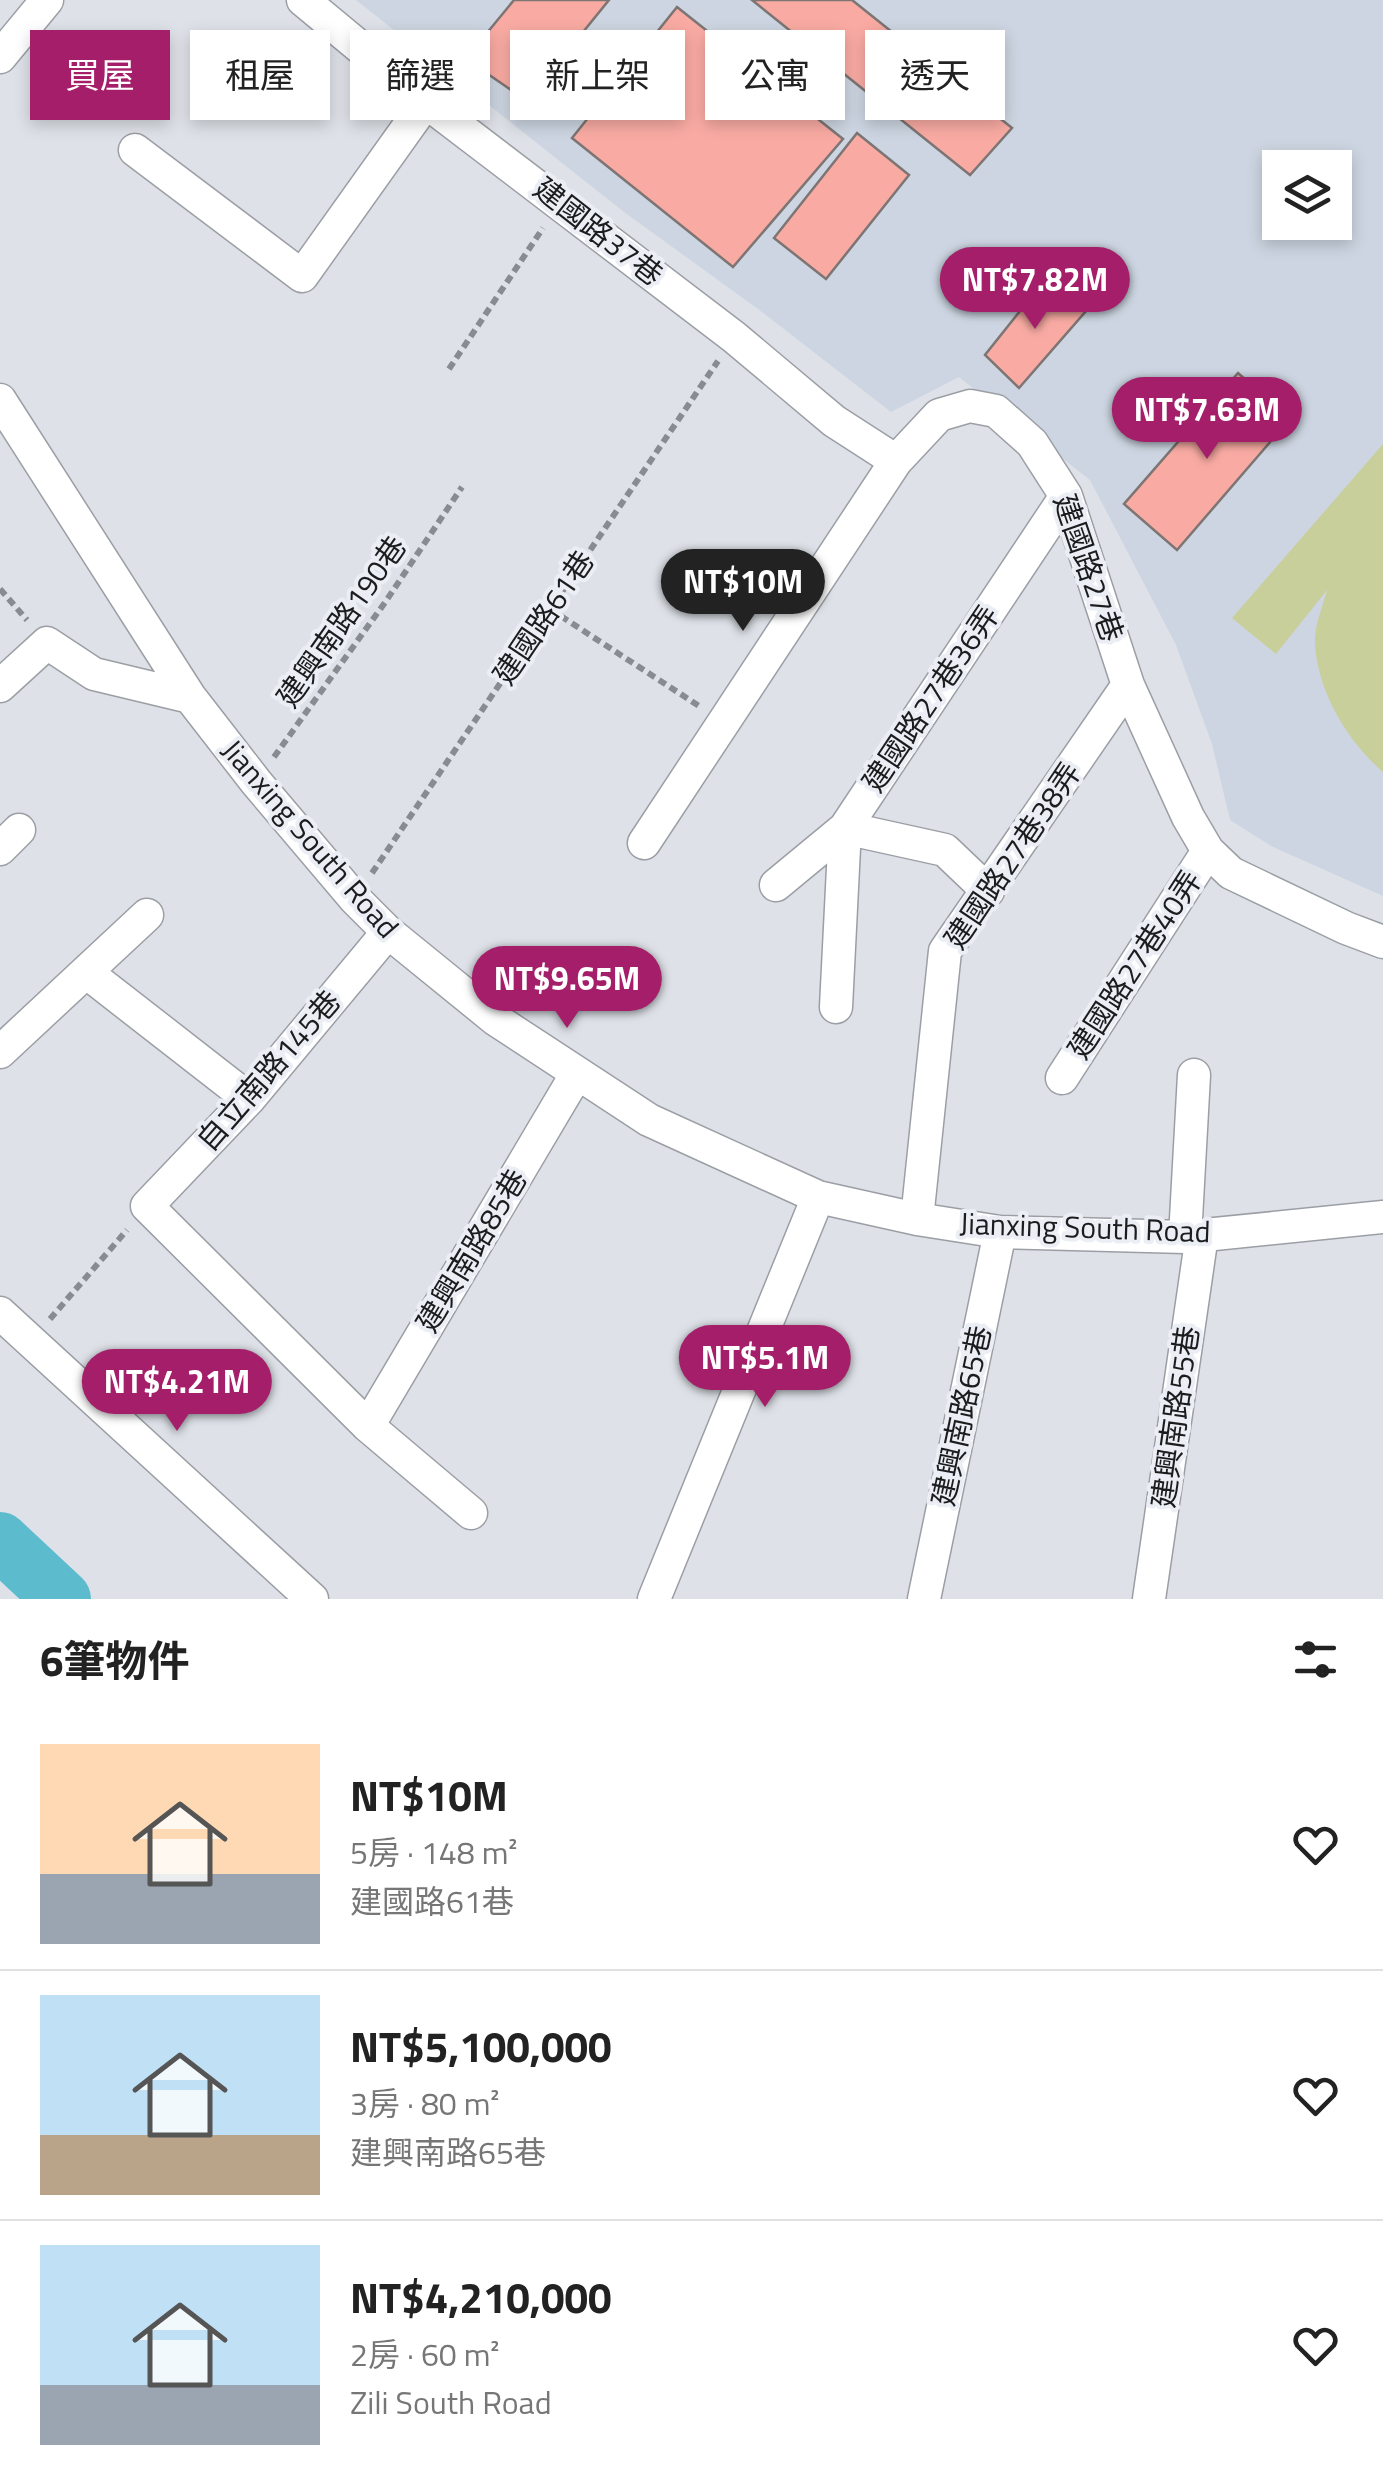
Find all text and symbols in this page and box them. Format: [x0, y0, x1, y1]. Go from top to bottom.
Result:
chip: 買屋 [30, 30, 170, 120]
chip: 租屋 [190, 30, 330, 120]
chip: 篩選 [350, 30, 490, 120]
chip: 新上架 [510, 30, 685, 120]
chip: 公寓 [705, 30, 845, 120]
chip: 透天 [865, 30, 1005, 120]
map controls [1262, 150, 1352, 240]
button: layers [1262, 150, 1352, 240]
street label: 建國路37巷 [524, 166, 673, 297]
pin: NT$7.82M [932, 247, 1138, 332]
text: NT$7.82M [962, 255, 1108, 303]
pin: NT$7.63M [1104, 377, 1310, 462]
text: NT$7.63M [1134, 385, 1280, 433]
street label: 建國路27巷 [1042, 488, 1136, 648]
street label: 建興南路190巷 [265, 526, 417, 717]
street label: 建國路61巷 [481, 541, 605, 694]
pin: NT$10M [662, 549, 824, 634]
text: NT$10M [683, 557, 803, 605]
street label: 建國路27巷36弄 [850, 596, 1010, 801]
street label: Jianxing South Road [211, 729, 410, 948]
street label: 建國路27巷38弄 [932, 753, 1092, 958]
street label: 建國路27巷40弄 [1056, 861, 1213, 1068]
pin: NT$9.65M [464, 946, 670, 1031]
text: NT$9.65M [494, 954, 640, 1002]
street label: 自立南路145巷 [185, 980, 351, 1161]
street label: 建興南路85巷 [404, 1160, 538, 1341]
street label: Jianxing South Road [959, 1200, 1211, 1254]
street label: 建興南路65巷 [919, 1321, 1003, 1510]
street label: 建興南路55巷 [1139, 1323, 1211, 1511]
pin: NT$5.1M [673, 1325, 857, 1410]
text: NT$5.1M [701, 1333, 829, 1381]
pin: NT$4.21M [74, 1349, 280, 1434]
text: NT$4.21M [104, 1357, 250, 1405]
text: 6筆物件 [40, 1628, 190, 1692]
icon: filters [1288, 1632, 1343, 1687]
text: NT$10M [350, 1763, 508, 1827]
icon: home [120, 1784, 240, 1904]
icon: heart [1288, 1817, 1343, 1872]
text: 5房 · 148 m² [350, 1828, 517, 1876]
text: 建國路61巷 [350, 1877, 514, 1925]
text: NT$5,100,000 [350, 2014, 611, 2078]
icon: home [120, 2035, 240, 2155]
icon: heart [1288, 2068, 1343, 2123]
text: 3房 · 80 m² [350, 2079, 500, 2127]
text: 建興南路65巷 [350, 2128, 546, 2176]
text: NT$4,210,000 [350, 2265, 611, 2329]
icon: home [120, 2285, 240, 2405]
icon: heart [1288, 2318, 1343, 2373]
text: 2房 · 60 m² [350, 2330, 500, 2378]
text: Zili South Road [350, 2378, 552, 2426]

